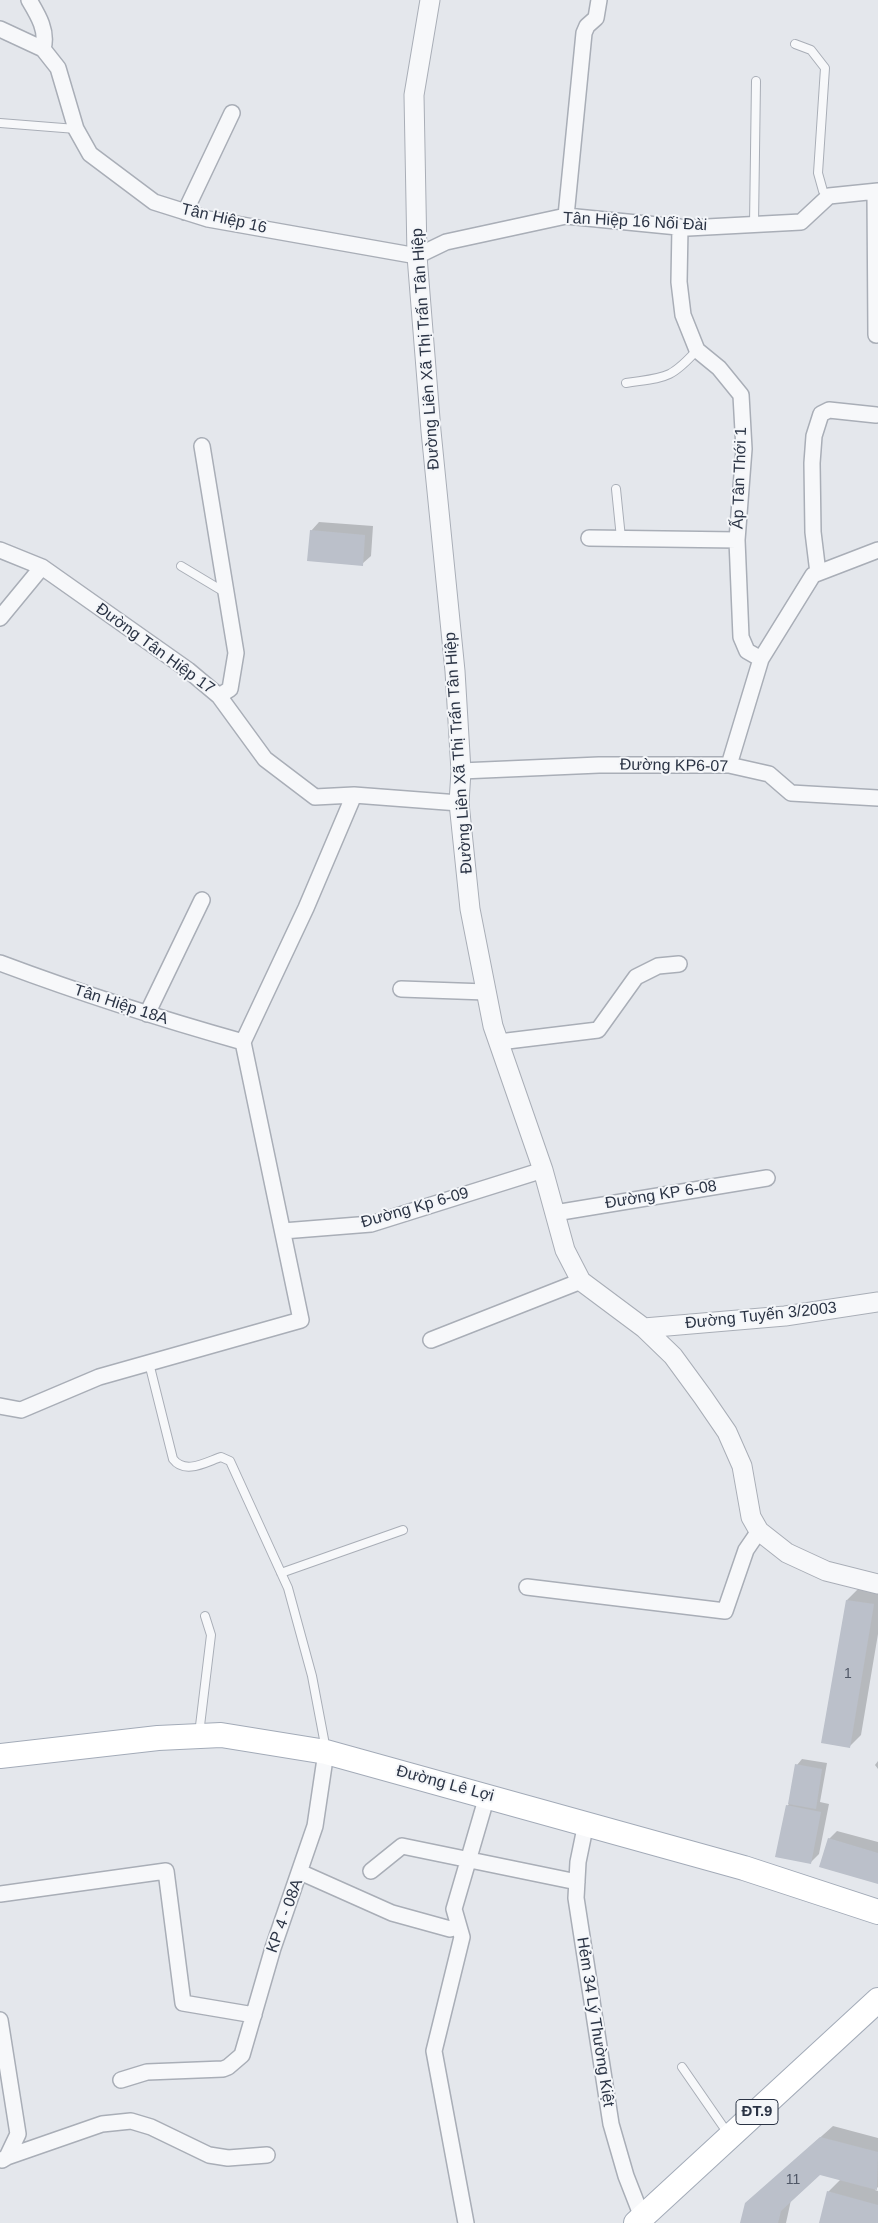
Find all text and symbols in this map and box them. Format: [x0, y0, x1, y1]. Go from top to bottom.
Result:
street label: Tân Hiệp 16 [179, 200, 269, 238]
street label: Tân Hiệp 16 Nối Đài [563, 209, 707, 235]
street label: Đường Liên Xã Thị Trấn Tân Hiệp [408, 228, 444, 470]
street label: Ấp Tân Thới 1 [729, 427, 751, 529]
street label: Đường Tân Hiệp 17 [92, 599, 218, 699]
street label: Đường Liên Xã Thị Trấn Tân Hiệp [441, 632, 477, 874]
street label: Đường KP6-07 [620, 755, 728, 777]
street label: Tân Hiệp 18A [72, 981, 170, 1029]
street label: Đường KP 6-08 [604, 1177, 718, 1213]
street label: Đường Kp 6-09 [359, 1183, 471, 1233]
street label: Đường Tuyến 3/2003 [684, 1298, 838, 1334]
house number: 1 [844, 1666, 852, 1682]
street label: Đường Lê Lợi [394, 1762, 496, 1806]
street label: KP 4 - 08A [263, 1876, 307, 1956]
street label: Hẻm 34 Lý Thường Kiệt [572, 1936, 618, 2108]
road number: ĐT.9 [736, 2100, 778, 2124]
house number: 11 [786, 2172, 800, 2188]

